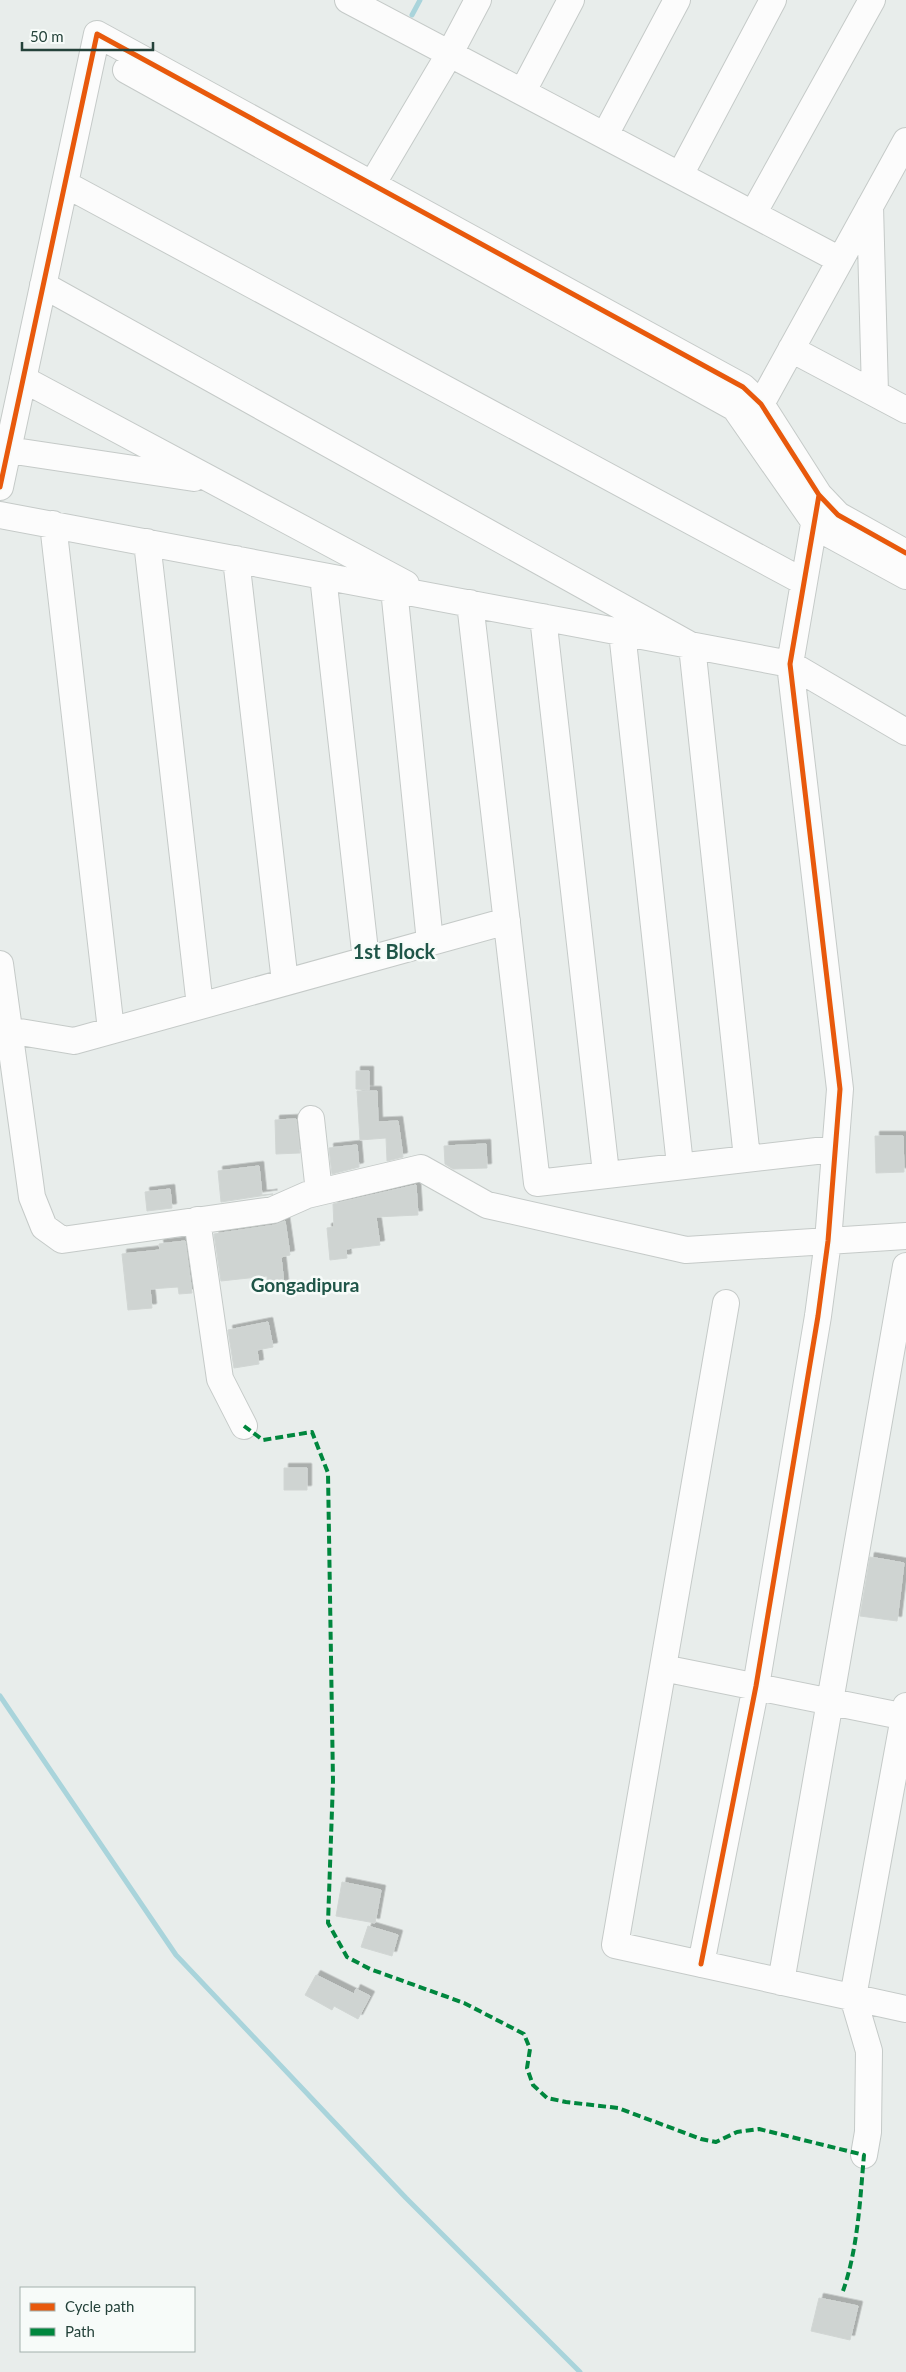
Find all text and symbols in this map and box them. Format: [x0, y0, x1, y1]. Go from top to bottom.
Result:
scale bar [22, 20, 154, 52]
text: 50 m [30, 27, 64, 45]
district label: 1st Block [353, 939, 436, 963]
district label: Gongadipura [251, 1273, 359, 1296]
legend [20, 2287, 195, 2352]
text: Cycle path [65, 2297, 134, 2315]
text: Path [65, 2322, 95, 2340]

